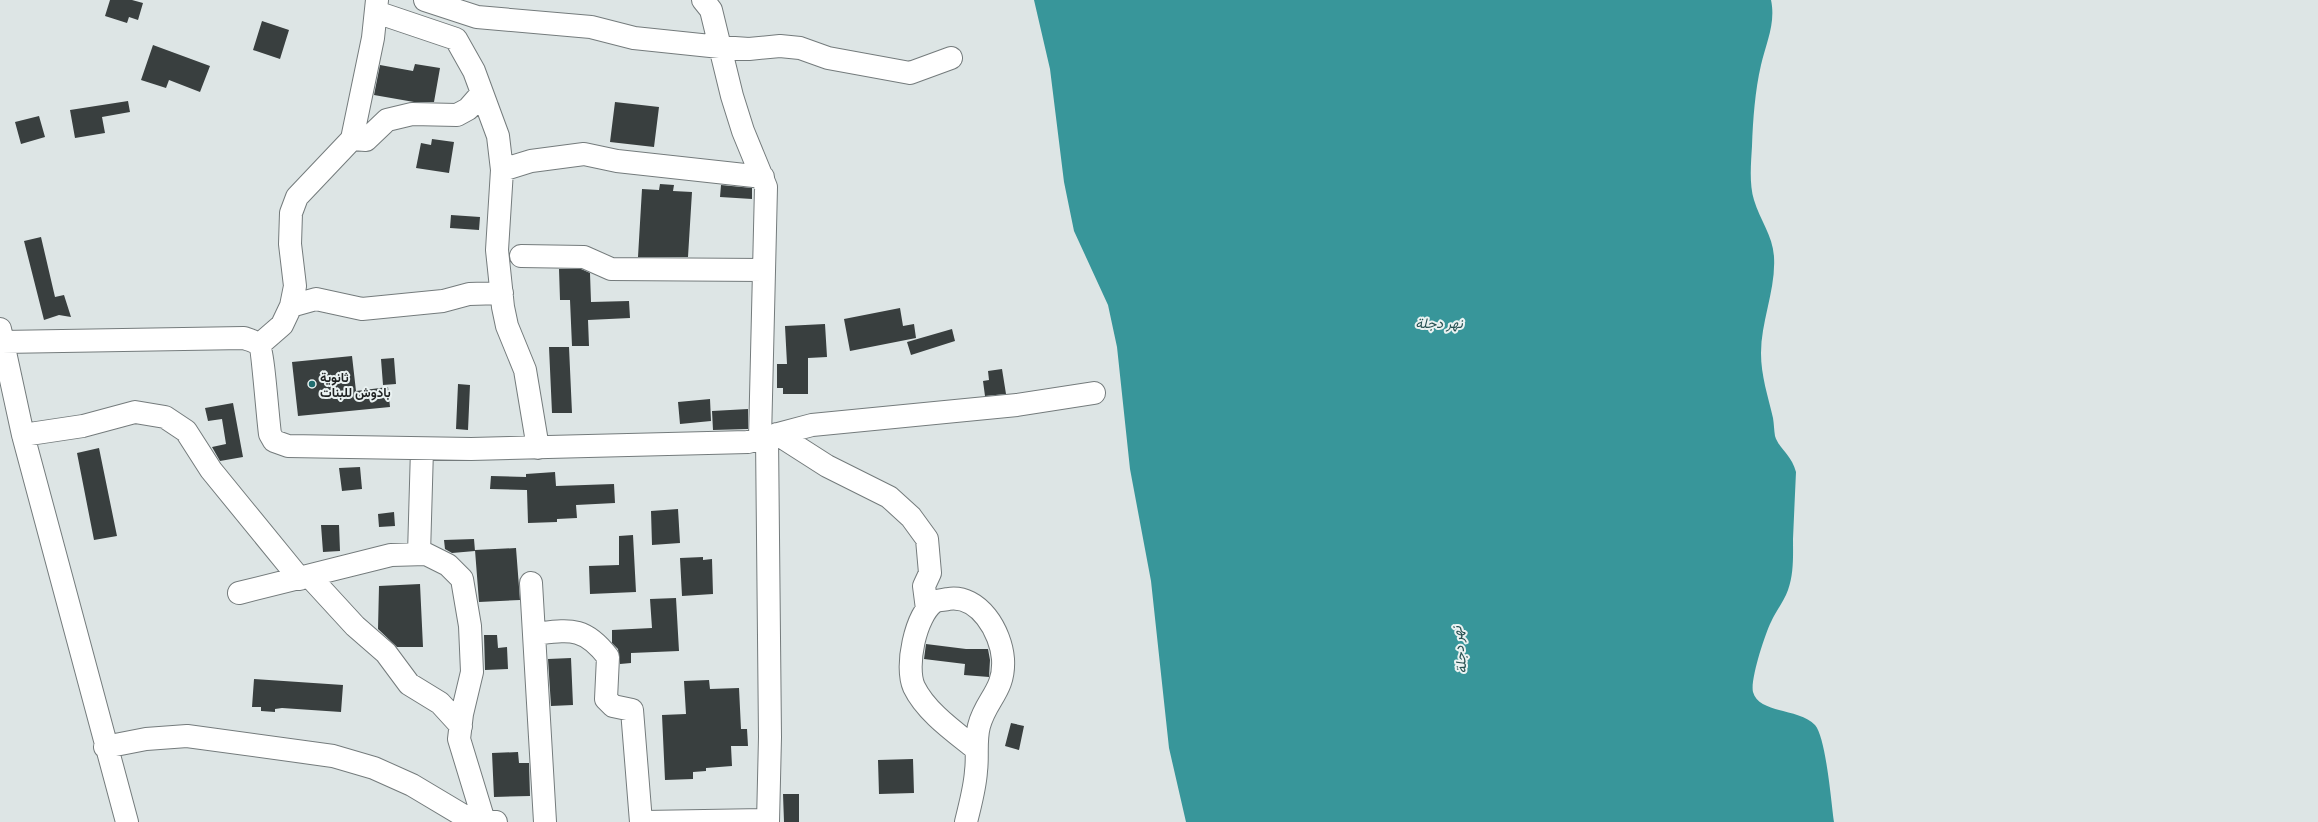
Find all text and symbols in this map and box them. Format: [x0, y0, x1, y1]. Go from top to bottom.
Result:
water label: نهر دجلة [1415, 315, 1464, 332]
place label: ثانوية بادوش للبنات [320, 370, 391, 401]
marker: ثانوية بادوش للبنات [307, 379, 317, 389]
water label: نهر دجلة [1448, 624, 1471, 675]

